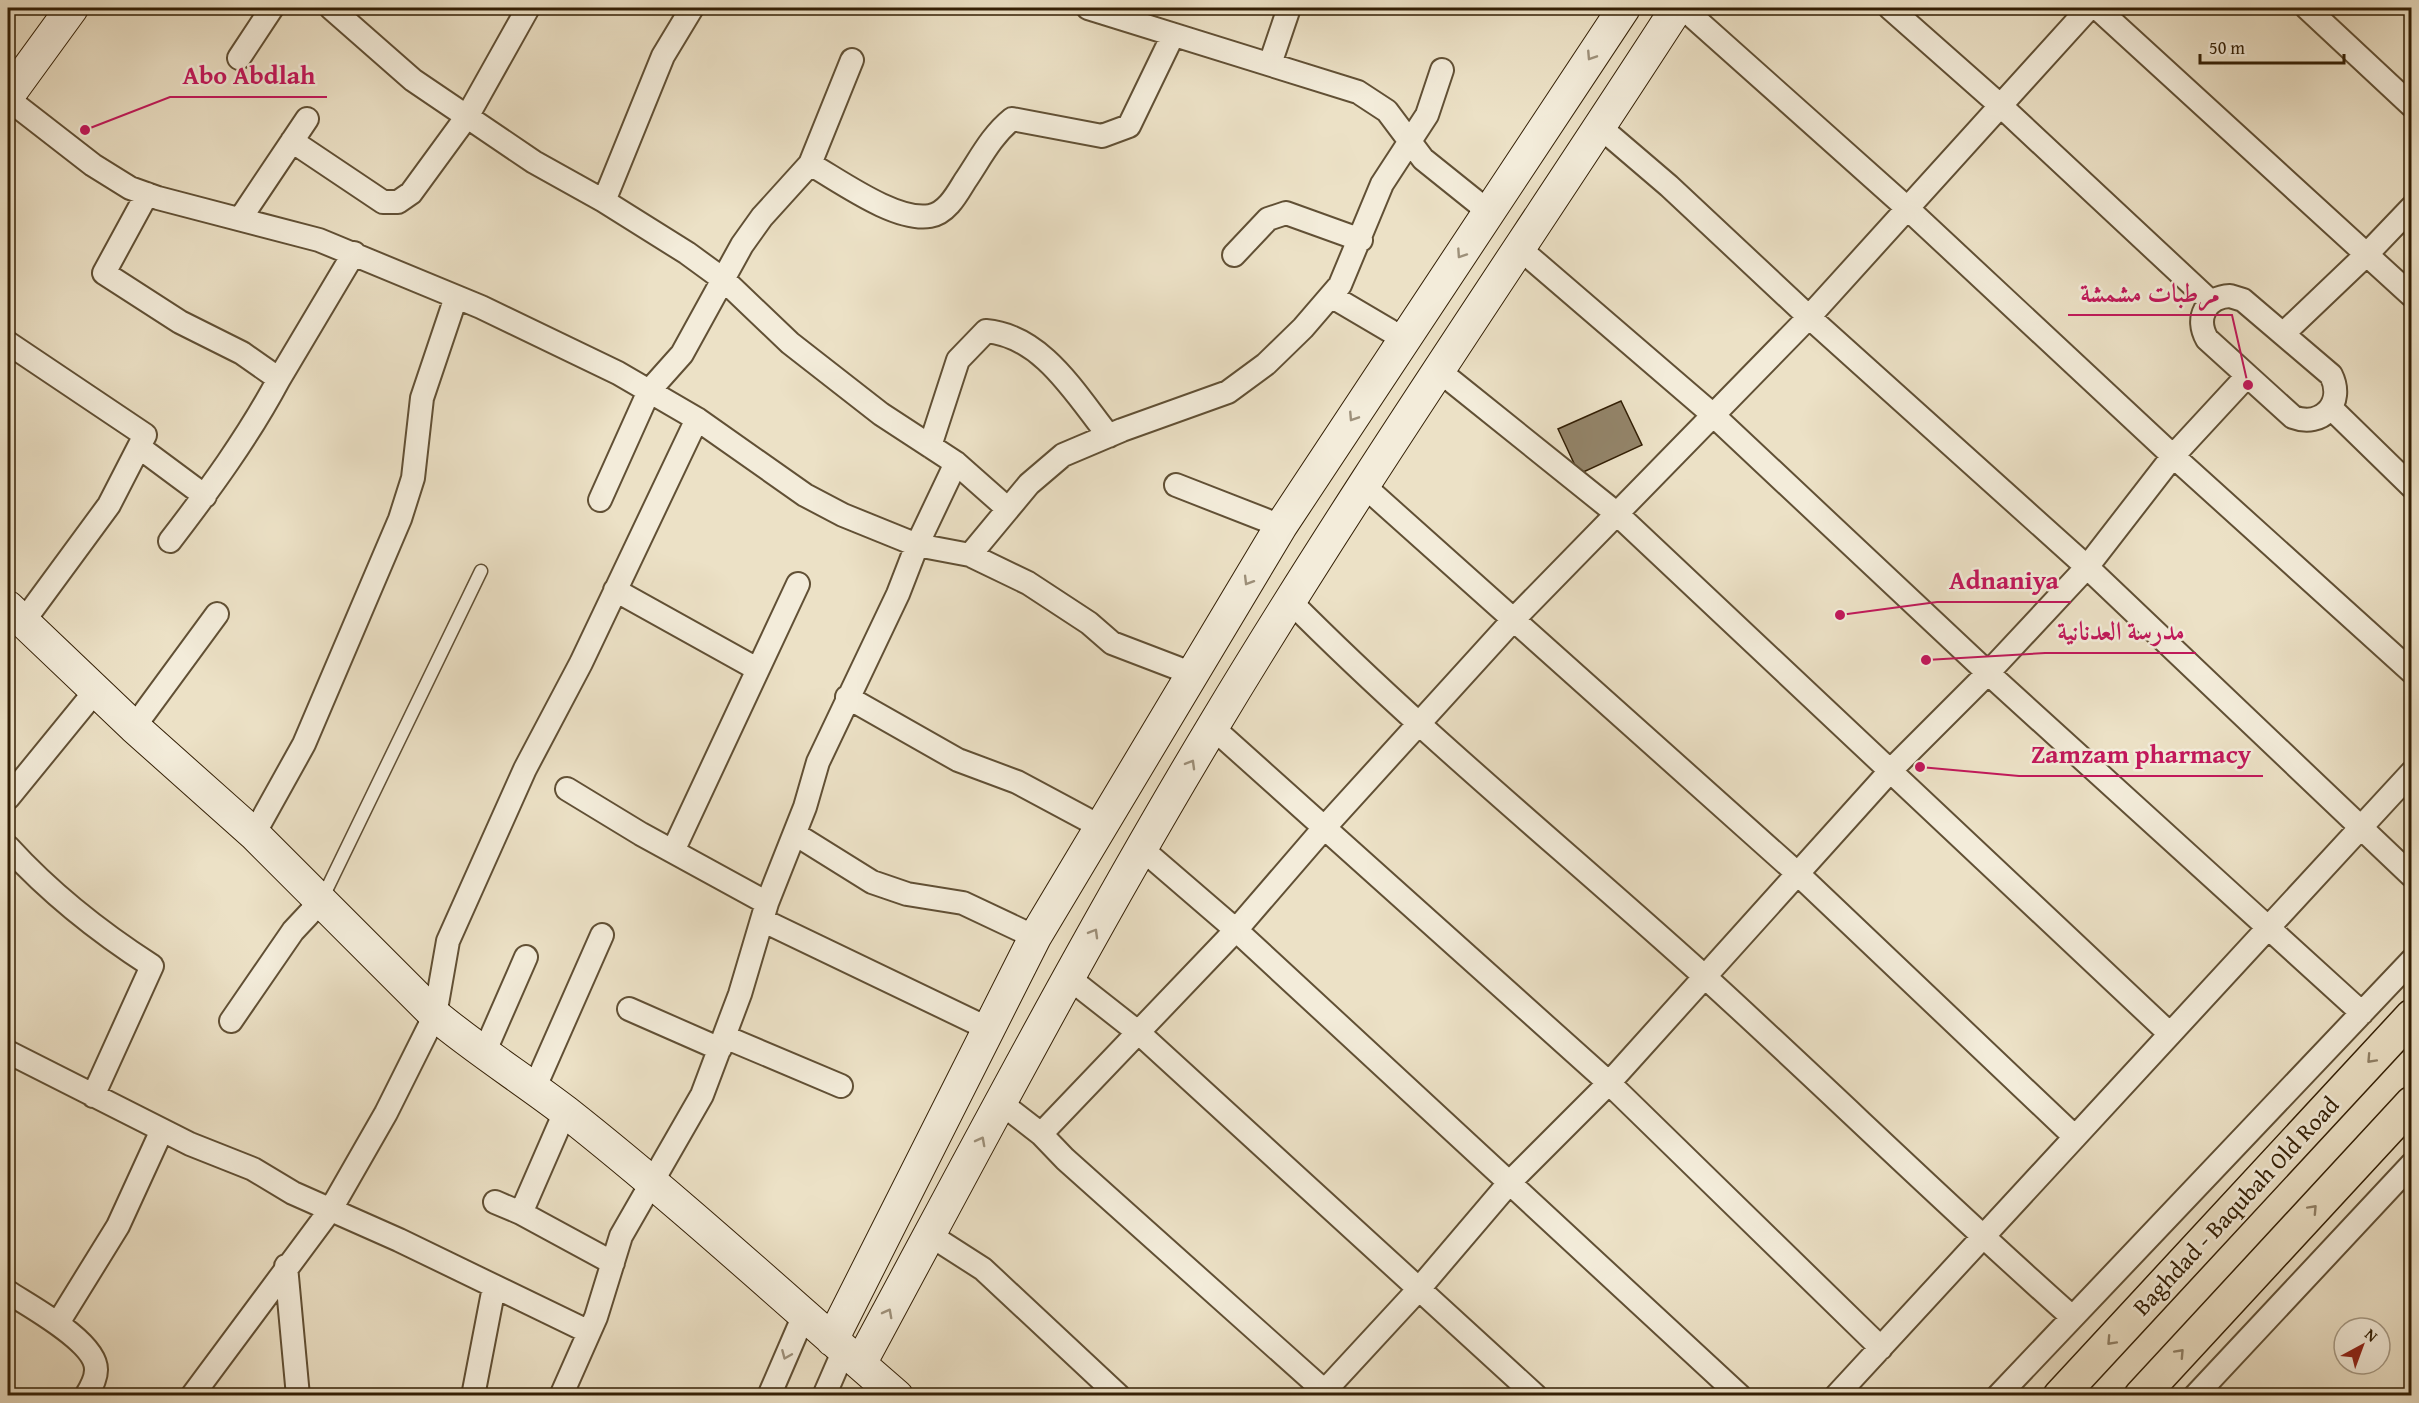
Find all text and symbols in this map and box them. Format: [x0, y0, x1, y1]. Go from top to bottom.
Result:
scale bar [2200, 27, 2344, 65]
text: 50 m [2209, 34, 2245, 61]
one-way arrow [1588, 50, 1599, 61]
callout: Abo Abdlah [170, 53, 327, 97]
text: Abo Abdlah [183, 55, 316, 94]
one-way arrow [1457, 247, 1468, 258]
callout: مرطبات مشمشة [2068, 271, 2232, 315]
text: مرطبات مشمشة [2080, 273, 2220, 312]
one-way arrow [1349, 410, 1360, 421]
callout: Adnaniya [1937, 558, 2071, 602]
text: Adnaniya [1949, 560, 2060, 599]
one-way arrow [1244, 575, 1256, 585]
callout: مدرسة العدنانية [2045, 609, 2196, 653]
text: مدرسة العدنانية [2057, 611, 2185, 650]
callout: Zamzam pharmacy [2019, 732, 2263, 776]
text: Zamzam pharmacy [2031, 734, 2252, 773]
one-way arrow [1184, 760, 1195, 770]
one-way arrow [1087, 929, 1099, 939]
one-way arrow [2368, 1051, 2379, 1062]
street label: Baghdad - Baqubah Old Road [2124, 1088, 2347, 1323]
one-way arrow [974, 1137, 985, 1147]
one-way arrow [2306, 1206, 2317, 1216]
one-way arrow [881, 1308, 892, 1319]
north arrow [2332, 1316, 2392, 1376]
text: N [2360, 1322, 2384, 1347]
one-way arrow [2107, 1334, 2118, 1344]
one-way arrow [781, 1349, 793, 1360]
one-way arrow [2173, 1349, 2184, 1359]

